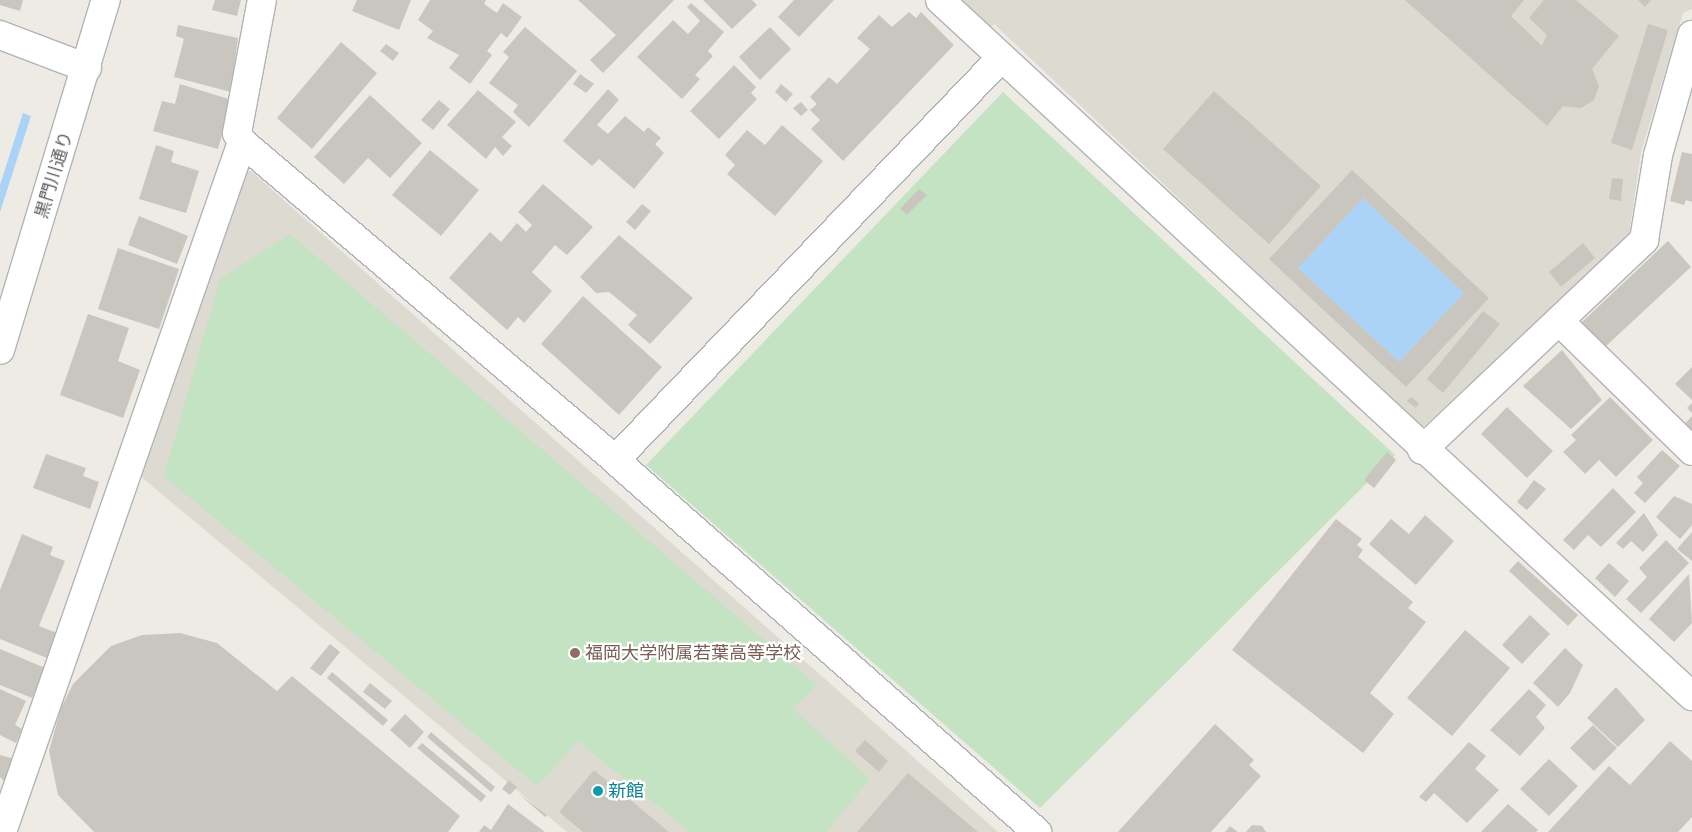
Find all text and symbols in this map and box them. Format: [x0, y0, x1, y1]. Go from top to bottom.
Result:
street label: 黒門川通り [31, 129, 77, 221]
place label: 福岡大学附属若葉高等学校 [585, 642, 801, 664]
marker: 福岡大学附属若葉高等学校 [569, 647, 581, 659]
place label: 新館 [608, 780, 644, 802]
marker: 新館 [592, 785, 604, 797]

